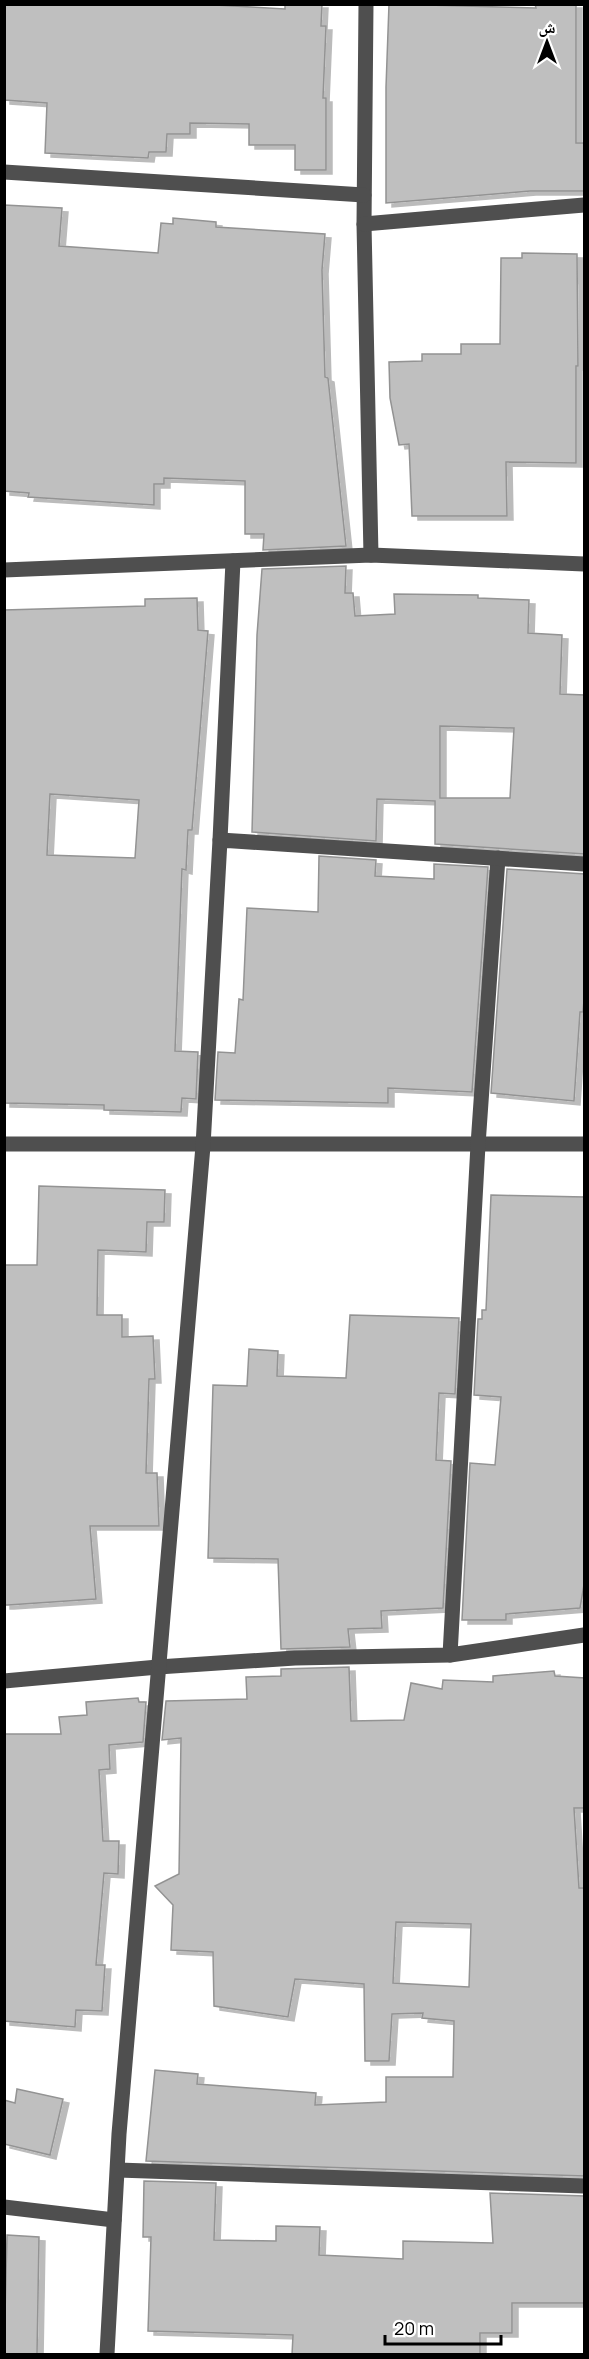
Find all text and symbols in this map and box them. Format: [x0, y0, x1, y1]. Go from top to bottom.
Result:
north arrow [517, 12, 577, 72]
text: ش [539, 16, 556, 38]
scale bar [385, 2308, 500, 2346]
text: 20 m [394, 2316, 434, 2340]

